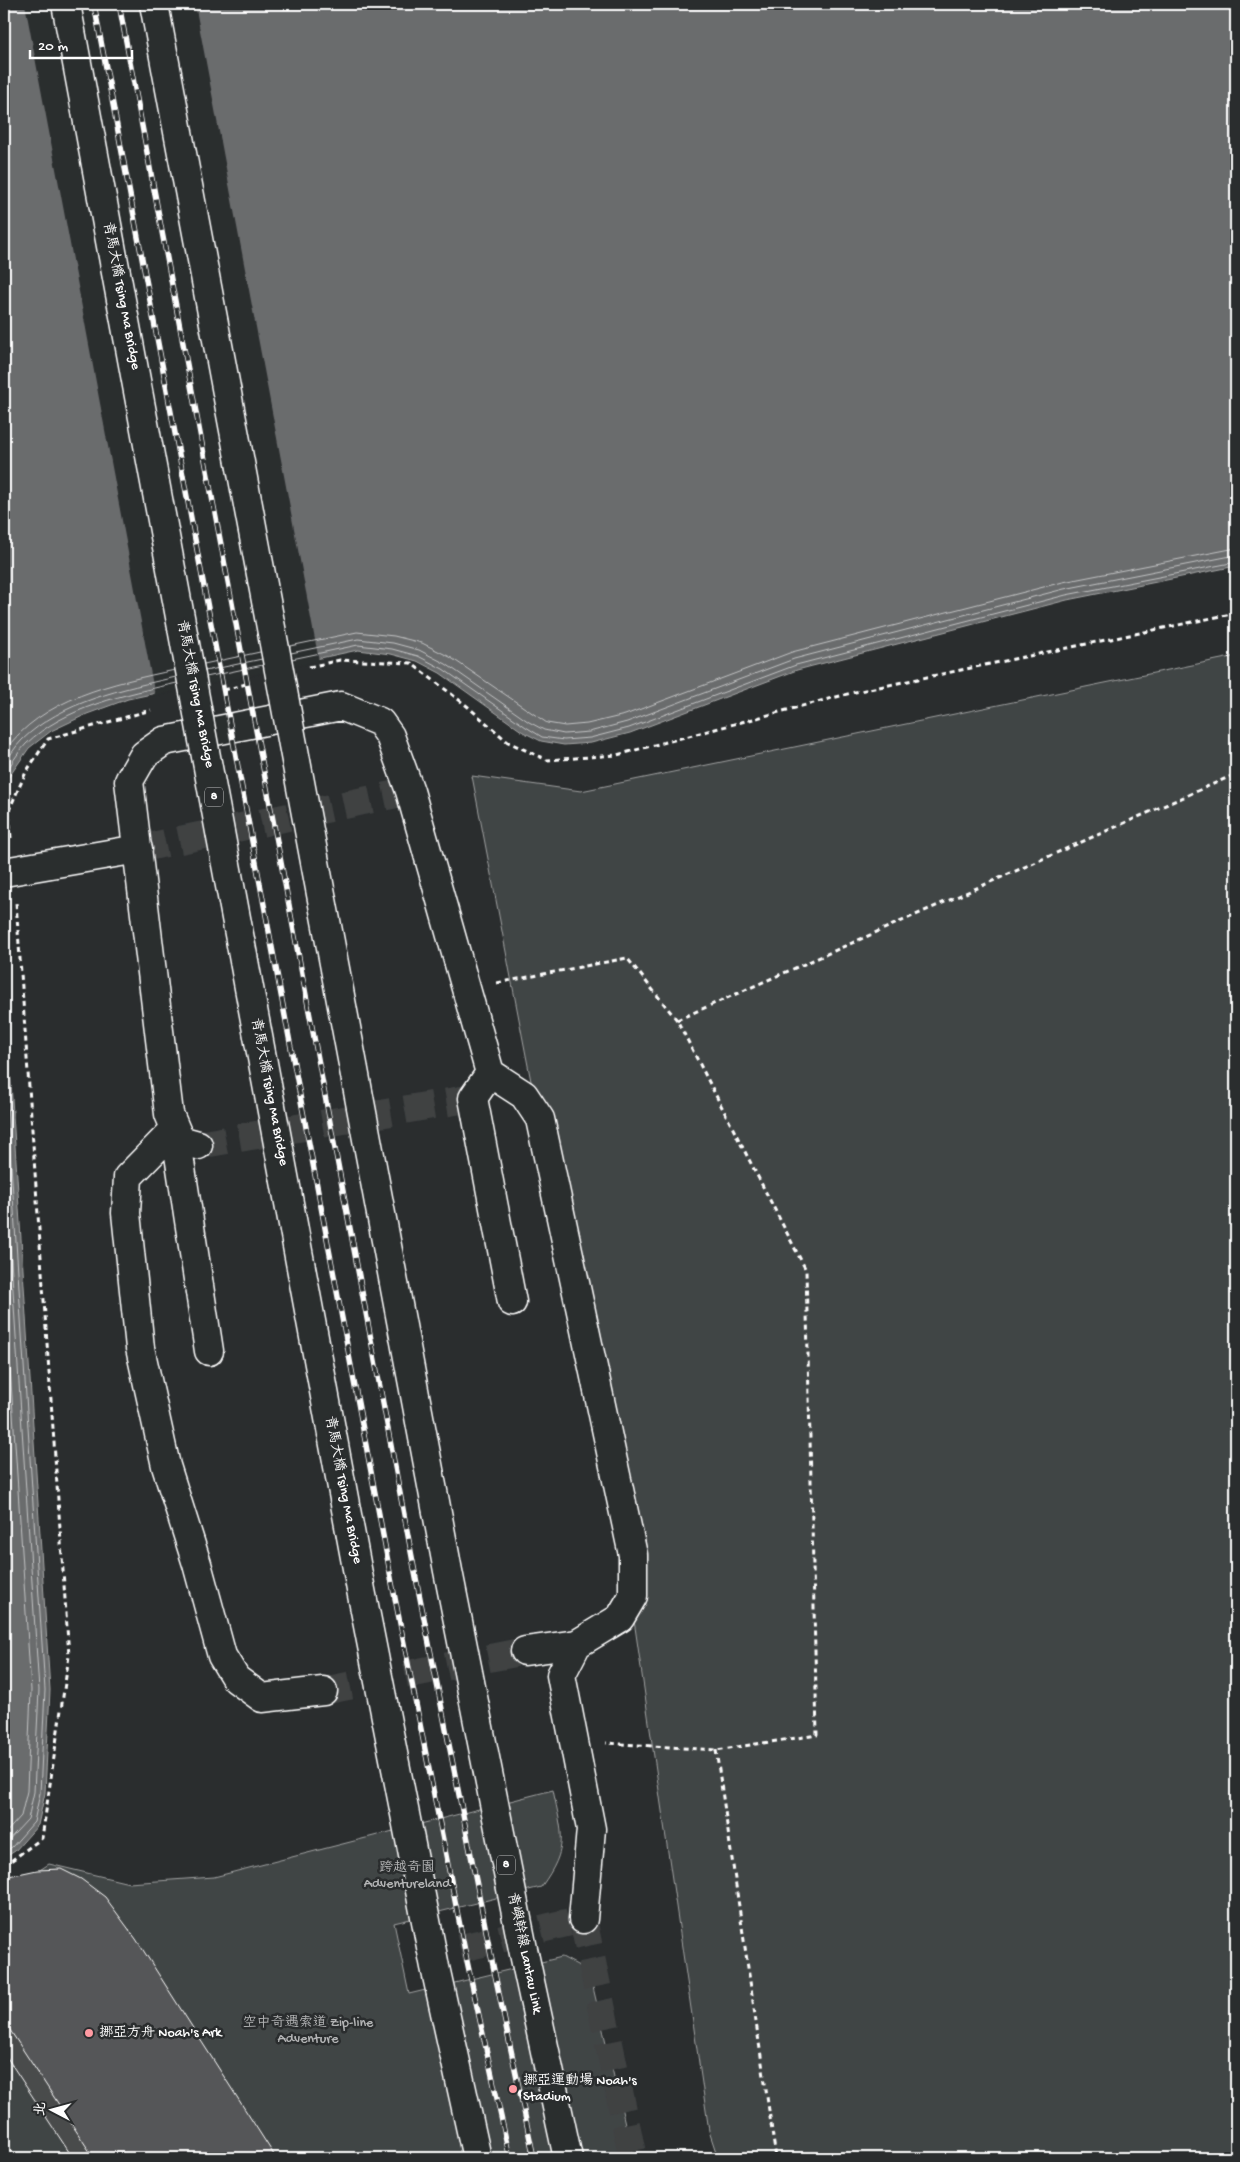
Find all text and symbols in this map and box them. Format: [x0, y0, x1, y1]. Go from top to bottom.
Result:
scale bar [30, 28, 132, 60]
text: 20 m [38, 38, 68, 56]
street label: 青馬大橋 Tsing Ma Bridge [98, 221, 144, 372]
street label: 青馬大橋 Tsing Ma Bridge [172, 619, 218, 770]
road number: 8 [205, 788, 223, 806]
street label: 青馬大橋 Tsing Ma Bridge [246, 1017, 292, 1168]
street label: 青馬大橋 Tsing Ma Bridge [320, 1415, 366, 1566]
road number: 8 [497, 1856, 515, 1874]
park label: 跨越奇園 Adventureland [364, 1859, 452, 1893]
street label: 青嶼幹線 Lantau Link [503, 1891, 546, 2017]
park label: 空中奇遇索道 Zip-line Adventure [243, 2014, 374, 2048]
place label: 挪亞方舟 Noah's Ark [99, 2025, 223, 2042]
marker: 挪亞方舟 Noah's Ark [83, 2027, 95, 2039]
place label: 挪亞運動場 Noah's Stadium [523, 2072, 638, 2106]
marker: 挪亞運動場 Noah's Stadium [507, 2083, 519, 2095]
north arrow [28, 2084, 78, 2134]
text: 北 [32, 2101, 51, 2117]

